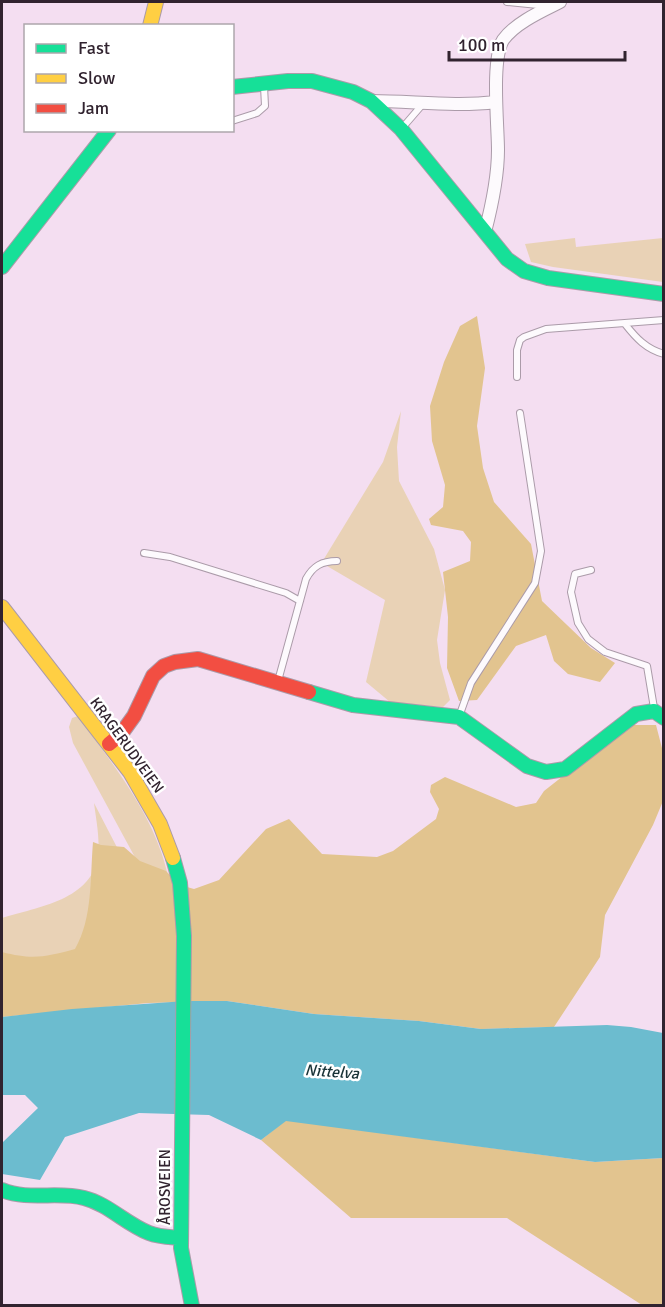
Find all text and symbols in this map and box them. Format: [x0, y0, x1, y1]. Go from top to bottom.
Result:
legend [24, 24, 234, 132]
scale bar [449, 24, 624, 62]
text: 100 m [458, 34, 505, 56]
text: Fast [78, 37, 110, 59]
text: Slow [78, 67, 115, 89]
text: Jam [78, 97, 109, 119]
street label: KRAGERUDVEIEN [86, 694, 168, 796]
water label: Nittelva [304, 1060, 360, 1084]
street label: ÅROSVEIEN [156, 1149, 174, 1225]

